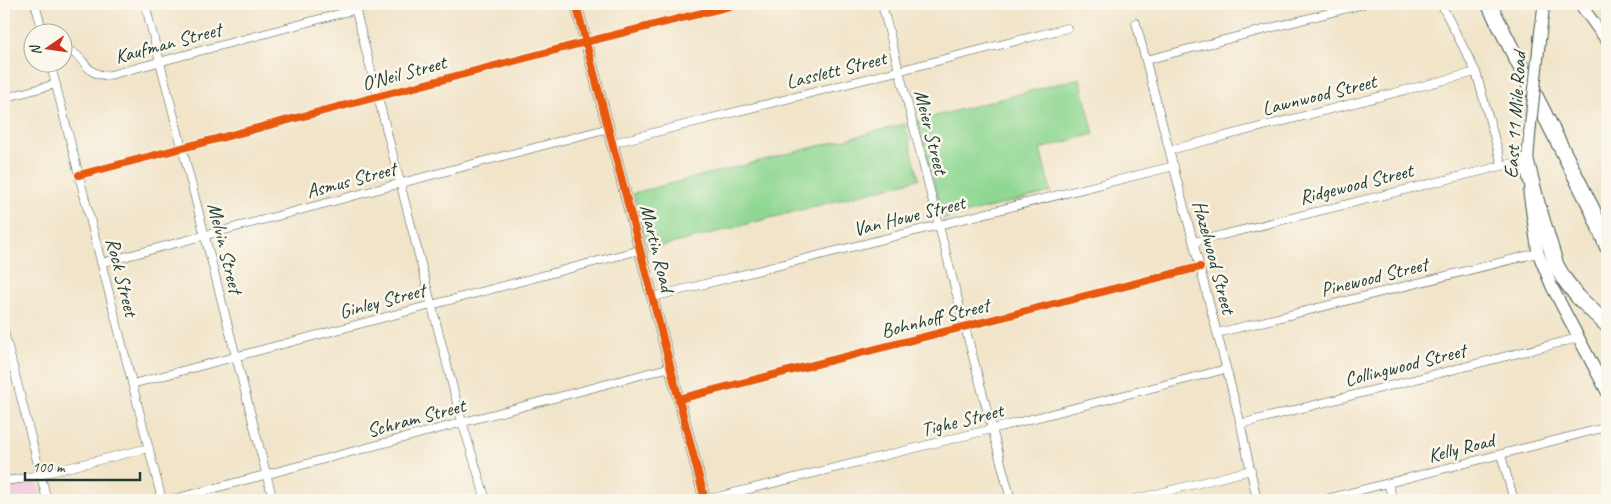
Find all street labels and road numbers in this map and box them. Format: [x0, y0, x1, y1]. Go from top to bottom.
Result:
street label: Kaufman Street [112, 16, 227, 69]
street label: Lasslett Street [783, 45, 891, 94]
street label: East 11 Mile Road [1498, 48, 1532, 179]
street label: O'Neil Street [359, 49, 451, 96]
street label: Lawnwood Street [1259, 68, 1381, 121]
street label: Meier Street [908, 87, 954, 179]
street label: Asmus Street [304, 155, 402, 204]
street label: Ridgewood Street [1297, 157, 1418, 210]
street label: Van Howe Street [851, 189, 970, 242]
street label: Hazelwood Street [1187, 197, 1242, 319]
street label: Melvin Street [202, 200, 249, 299]
street label: Martin Road [634, 202, 681, 297]
street label: Rock Street [100, 235, 144, 321]
street label: Pinewood Street [1318, 251, 1433, 302]
street label: Ginley Street [336, 277, 431, 324]
street label: Bohnhoff Street [878, 292, 995, 343]
street label: Collingwood Street [1342, 337, 1471, 392]
street label: Schram Street [364, 392, 470, 443]
street label: Tighe Street [918, 397, 1008, 442]
street label: Kelly Road [1425, 427, 1500, 468]

